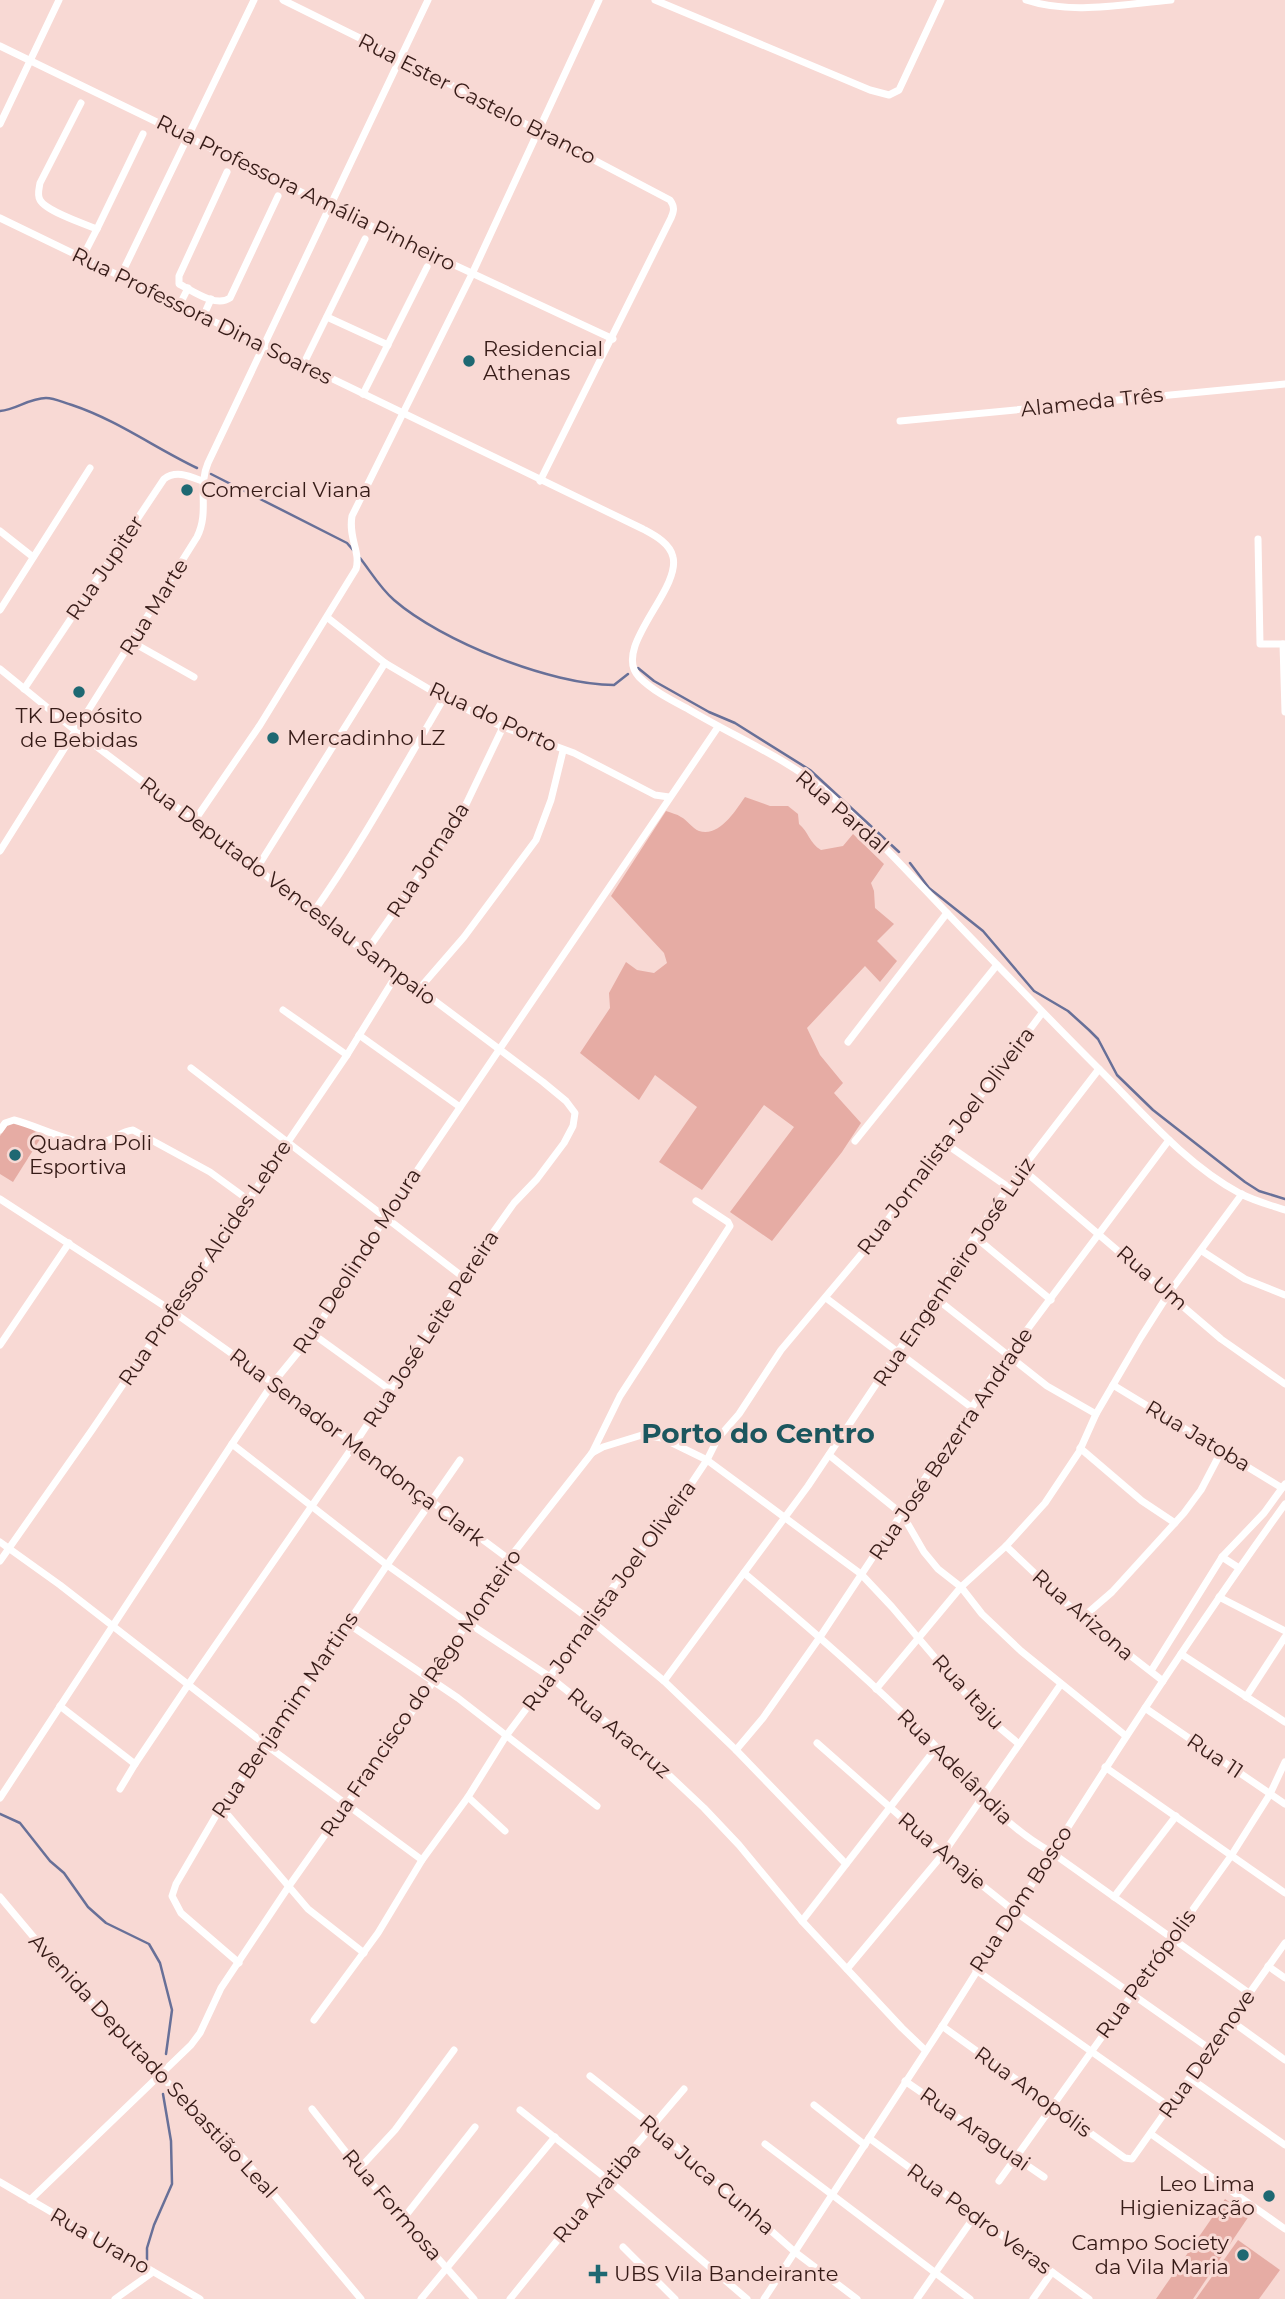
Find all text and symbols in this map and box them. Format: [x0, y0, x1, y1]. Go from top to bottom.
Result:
street label: Rua Ester Castelo Branco [354, 28, 600, 169]
street label: Rua Professora Amália Pinheiro [153, 109, 460, 276]
street label: Rua Professora Dina Soares [68, 242, 336, 390]
place label: Residencial Athenas [483, 336, 603, 385]
marker: Residencial Athenas [461, 353, 477, 369]
street label: Alameda Três [1020, 382, 1164, 421]
place label: Comercial Viana [201, 477, 371, 502]
marker: Comercial Viana [179, 482, 195, 498]
street label: Rua Jupiter [60, 511, 149, 625]
street label: Rua Marte [114, 554, 193, 660]
street label: Rua do Porto [425, 676, 561, 757]
marker: TK Depósito de Bebidas [71, 684, 87, 700]
place label: TK Depósito de Bebidas [16, 703, 142, 752]
place label: Mercadinho LZ [287, 725, 445, 750]
marker: Mercadinho LZ [265, 730, 281, 746]
street label: Rua Pardal [791, 765, 894, 859]
street label: Rua Deputado Venceslau Sampaio [135, 771, 441, 1010]
street label: Rua Jornada [381, 797, 474, 922]
street label: Rua Jornalista Joel Oliveira [852, 1022, 1040, 1260]
place label: Quadra Poli Esportiva [29, 1130, 152, 1179]
street label: Rua Professor Alcides Lebre [113, 1135, 296, 1390]
marker: Quadra Poli Esportiva [7, 1147, 23, 1163]
street label: Rua Engenheiro José Luiz [867, 1152, 1040, 1391]
street label: Rua Deolindo Moura [287, 1163, 426, 1358]
street label: Rua José Leite Pereira [357, 1226, 504, 1432]
street label: Rua Um [1112, 1240, 1193, 1315]
street label: Rua José Bezerra Andrade [863, 1323, 1038, 1565]
street label: Rua Senador Mendonça Clark [225, 1343, 490, 1551]
street label: Rua Jatoba [1141, 1394, 1255, 1477]
district label: Porto do Centro [641, 1416, 875, 1450]
street label: Rua Jornalista Joel Oliveira [516, 1475, 701, 1716]
street label: Rua Francisco do Rêgo Monteiro [315, 1544, 526, 1841]
street label: Rua Arizona [1027, 1564, 1139, 1666]
street label: Rua Benjamim Martins [206, 1607, 363, 1823]
street label: Rua Itaju [927, 1649, 1010, 1735]
street label: Rua Aracruz [563, 1682, 676, 1783]
street label: Rua Adelândia [892, 1704, 1018, 1830]
street label: Rua 11 [1182, 1728, 1248, 1783]
street label: Rua Anaje [893, 1807, 991, 1895]
street label: Rua Dom Bosco [964, 1821, 1077, 1977]
street label: Rua Petrópolis [1090, 1904, 1201, 2043]
street label: Avenida Deputado Sebastião Leal [24, 1928, 283, 2203]
street label: Rua Dezenove [1153, 1985, 1260, 2123]
street label: Rua Anopólis [970, 2041, 1097, 2142]
street label: Rua Araguai [915, 2081, 1035, 2176]
street label: Rua Juca Cunha [635, 2109, 780, 2240]
street label: Rua Aratiba [548, 2138, 646, 2248]
street label: Rua Formosa [337, 2144, 448, 2266]
street label: Rua Pedro Veras [902, 2158, 1056, 2279]
place label: Leo Lima Higienização [1119, 2171, 1255, 2220]
marker: Leo Lima Higienização [1261, 2188, 1277, 2204]
street label: Rua Urano [46, 2202, 155, 2279]
place label: Campo Society da Vila Maria [1071, 2230, 1230, 2279]
marker: Campo Society da Vila Maria [1235, 2247, 1251, 2263]
place label: UBS Vila Bandeirante [614, 2261, 838, 2286]
marker: UBS Vila Bandeirante [588, 2264, 608, 2284]

